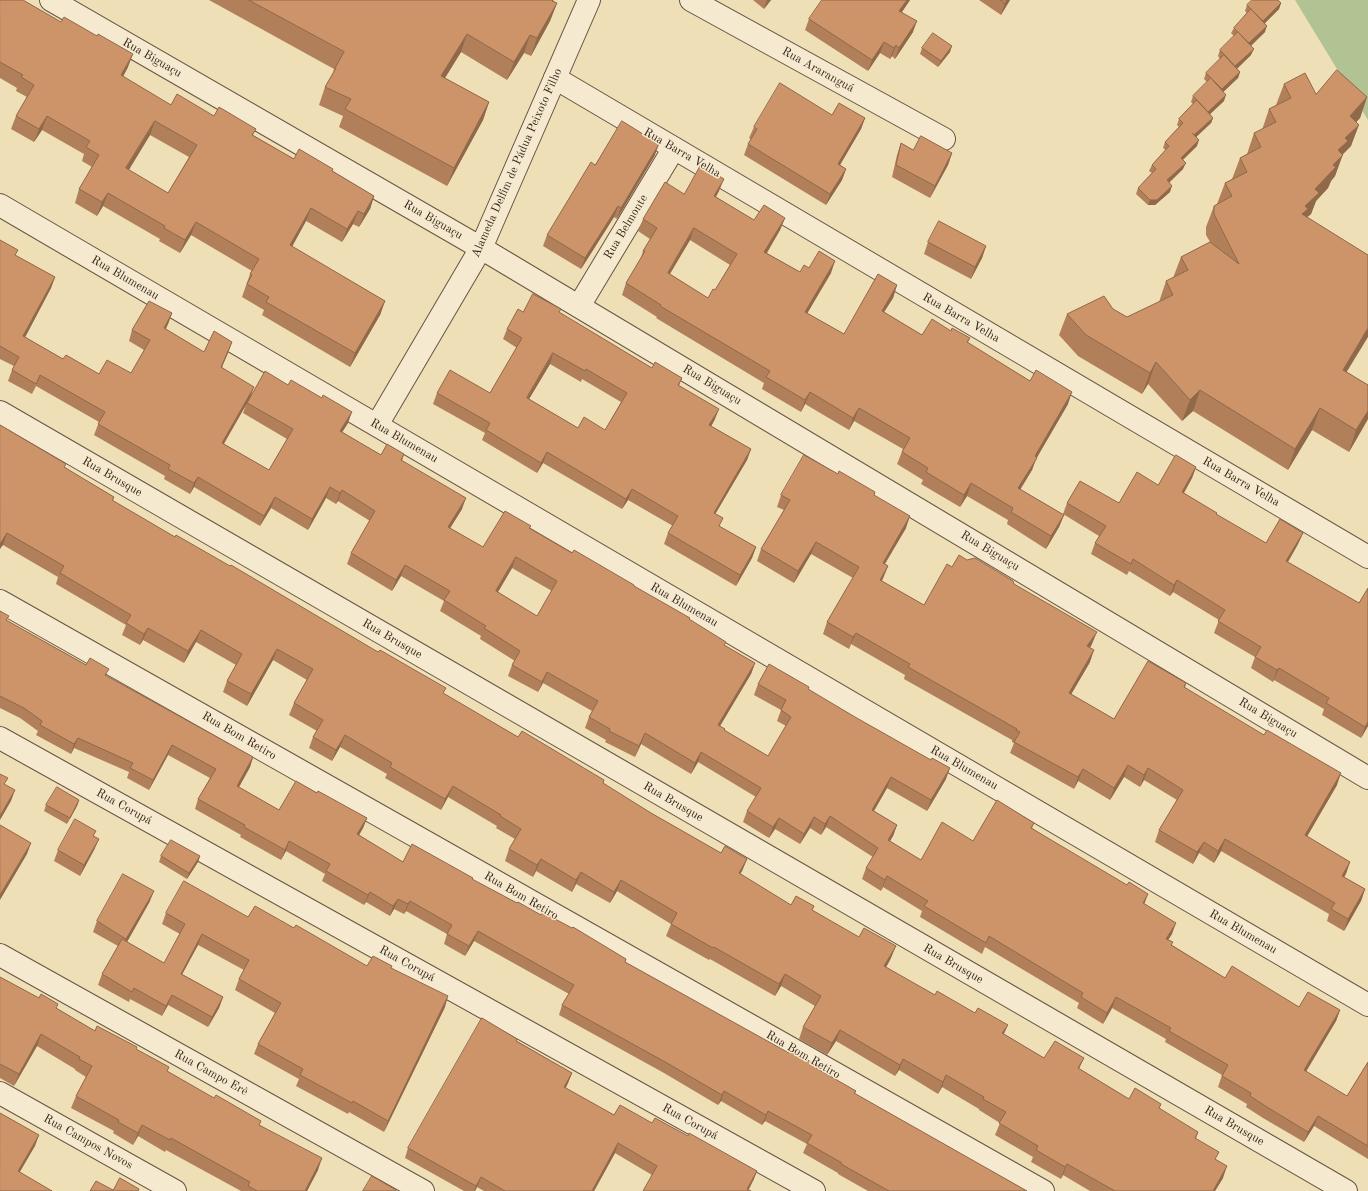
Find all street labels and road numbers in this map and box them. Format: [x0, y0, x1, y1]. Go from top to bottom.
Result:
street label: Rua Biguaçu [120, 35, 184, 81]
street label: Rua Araranguá [779, 44, 857, 96]
street label: Alameda Delfim de Pádua Peixoto Filho [469, 66, 565, 260]
street label: Rua Barra Velha [641, 125, 723, 181]
street label: Rua Belmonte [601, 192, 651, 262]
street label: Rua Biguaçu [401, 197, 465, 243]
street label: Rua Blumenau [88, 253, 162, 303]
street label: Rua Barra Velha [920, 290, 1002, 346]
street label: Rua Biguaçu [680, 362, 744, 408]
street label: Rua Blumenau [367, 416, 441, 466]
street label: Rua Brusque [79, 454, 145, 500]
street label: Rua Barra Velha [1200, 454, 1282, 510]
street label: Rua Biguaçu [958, 528, 1022, 574]
street label: Rua Blumenau [647, 580, 721, 630]
street label: Rua Brusque [359, 616, 425, 662]
street label: Rua Biguaçu [1236, 695, 1300, 741]
street label: Rua Bom Retiro [199, 709, 279, 763]
street label: Rua Blumenau [927, 743, 1001, 793]
street label: Rua Brusque [640, 779, 706, 825]
street label: Rua Corupá [94, 786, 154, 828]
street label: Rua Bom Retiro [481, 869, 561, 923]
street label: Rua Blumenau [1206, 907, 1280, 957]
street label: Rua Brusque [920, 941, 986, 987]
street label: Rua Corupá [377, 943, 437, 985]
street label: Rua Bom Retiro [763, 1028, 843, 1082]
street label: Rua Campo Erê [172, 1047, 250, 1099]
street label: Rua Corupá [660, 1101, 720, 1143]
street label: Rua Brusque [1201, 1103, 1267, 1149]
street label: Rua Campos Novos [41, 1111, 135, 1173]

